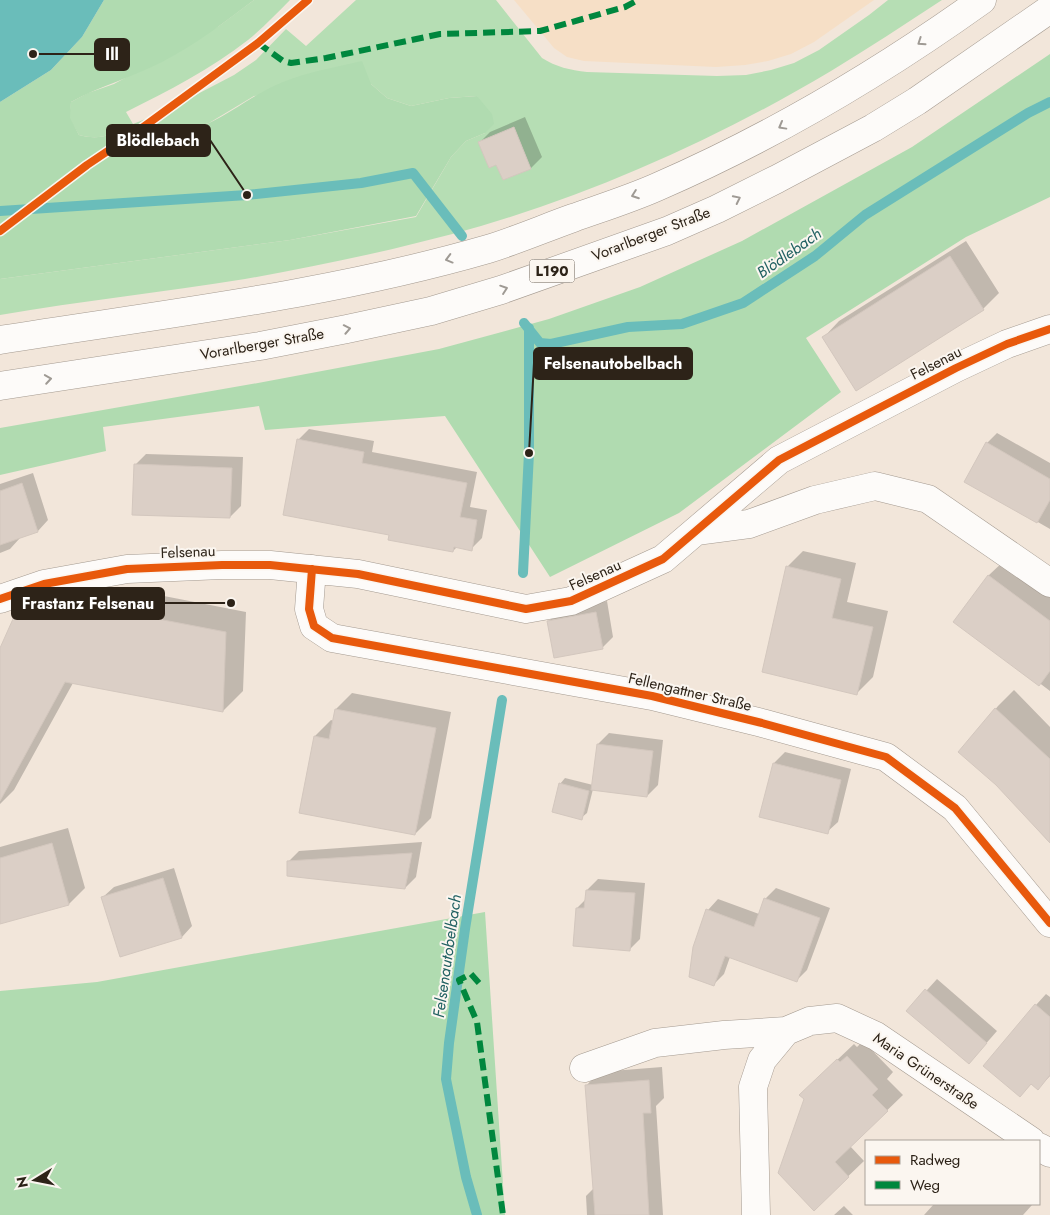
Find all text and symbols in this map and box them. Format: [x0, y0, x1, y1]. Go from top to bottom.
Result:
one-way arrow [917, 36, 927, 45]
callout: Ill [95, 39, 129, 70]
text: Ill [105, 43, 119, 66]
one-way arrow [778, 119, 787, 129]
callout: Blödlebach [107, 125, 210, 156]
text: Blödlebach [116, 129, 200, 152]
one-way arrow [631, 189, 640, 199]
one-way arrow [732, 195, 741, 205]
street label: Vorarlberger Straße [589, 201, 714, 267]
water label: Blödlebach [752, 222, 826, 284]
one-way arrow [445, 254, 453, 264]
road number: L190 [530, 260, 574, 282]
one-way arrow [499, 284, 507, 294]
street label: Vorarlberger Straße [198, 322, 326, 366]
one-way arrow [342, 325, 351, 335]
street label: Felsenau [907, 341, 965, 385]
callout: Felsenautobelbach [534, 348, 692, 379]
text: Felsenautobelbach [544, 352, 682, 375]
one-way arrow [44, 374, 53, 384]
street label: Felsenau [160, 540, 216, 564]
street label: Felsenau [565, 554, 625, 596]
callout: Frastanz Felsenau [12, 588, 164, 619]
text: Frastanz Felsenau [22, 592, 154, 615]
street label: Fellengattner Straße [626, 667, 754, 717]
water label: Felsenautobelbach [427, 893, 467, 1019]
street label: Maria Grünerstraße [869, 1027, 984, 1115]
legend [865, 1140, 1040, 1205]
text: Radweg [910, 1149, 960, 1171]
north arrow [10, 1155, 60, 1205]
text: Weg [910, 1174, 940, 1196]
text: N [11, 1175, 33, 1189]

